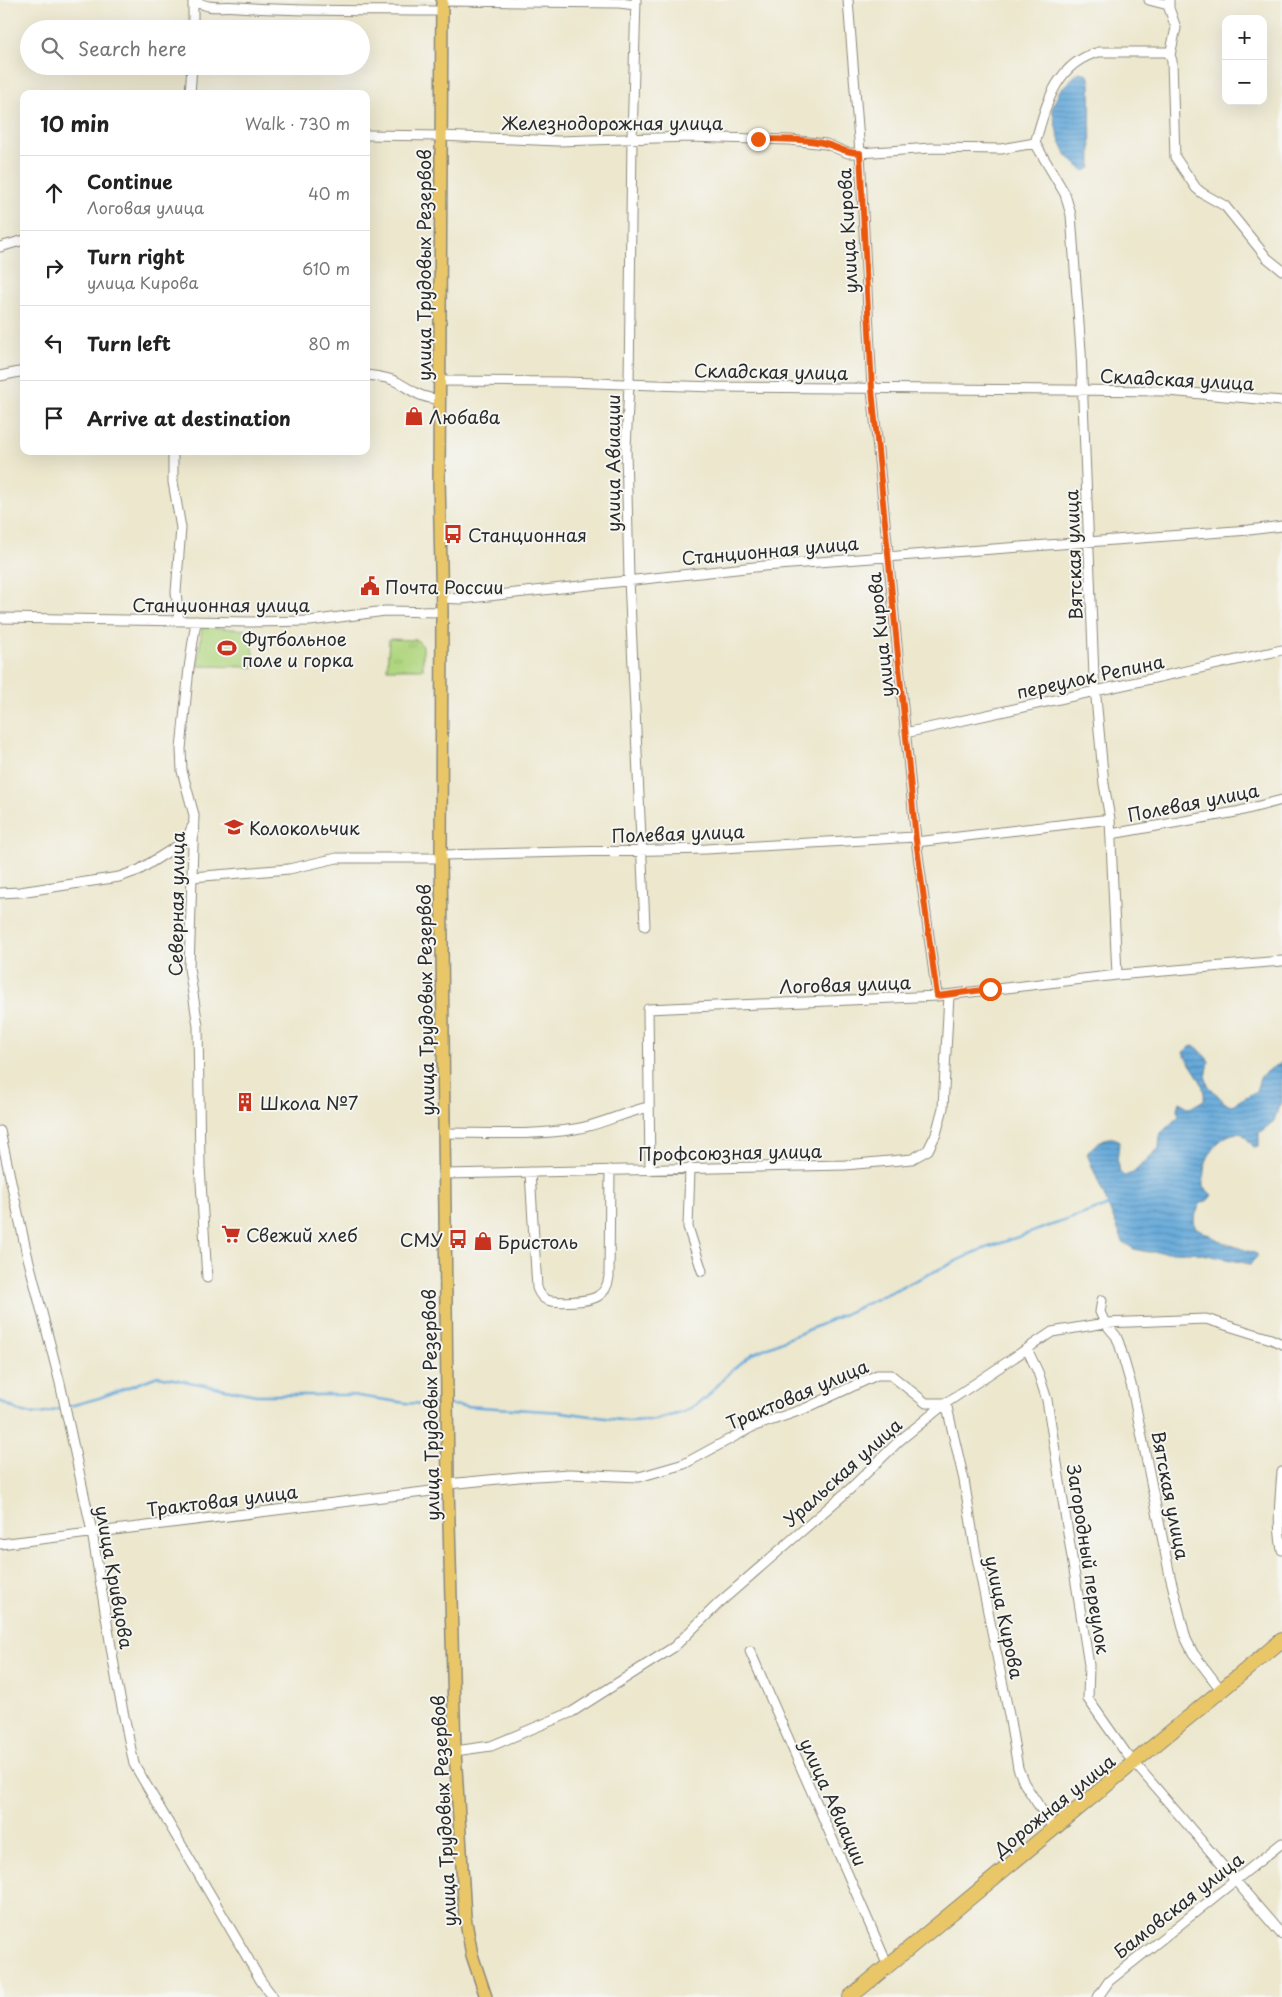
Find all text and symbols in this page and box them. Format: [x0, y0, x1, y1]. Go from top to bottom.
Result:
map controls [1222, 15, 1267, 105]
button: + [1222, 15, 1267, 60]
search box [20, 20, 370, 75]
icon: search [38, 34, 66, 62]
text: Search here [78, 34, 187, 62]
button: − [1222, 60, 1267, 105]
text: 10 min [40, 107, 110, 139]
street label: Железнодорожная улица [501, 109, 724, 136]
text: Walk · 730 m [245, 111, 350, 135]
route end [747, 128, 770, 151]
street label: улица Трудовых Резервов [410, 149, 437, 381]
text: Continue [87, 167, 173, 195]
street label: улица Кирова [830, 167, 864, 294]
icon: ahead [40, 179, 68, 207]
text: 40 m [308, 181, 350, 205]
text: Логовая улица [87, 195, 204, 219]
text: Turn right [87, 242, 185, 270]
icon: right [40, 254, 68, 282]
text: 610 m [302, 256, 350, 280]
text: улица Кирова [87, 270, 198, 294]
icon: left [40, 329, 68, 357]
text: Turn left [87, 329, 171, 357]
text: 80 m [308, 331, 350, 355]
street label: Складская улица [694, 356, 849, 386]
street label: Складская улица [1099, 361, 1255, 397]
street label: улица Авиации [599, 394, 626, 532]
place label: Любава [429, 403, 501, 430]
icon: arrive [40, 404, 68, 432]
text: Arrive at destination [87, 404, 291, 432]
shop icon: Любава [403, 405, 425, 427]
street label: Вятская улица [1057, 489, 1089, 621]
place label: Станционная [468, 521, 587, 548]
bus stop icon: Станционная [442, 523, 464, 545]
street label: Станционная улица [680, 529, 860, 571]
street label: улица Кирова [860, 570, 900, 699]
place label: Почта России [385, 573, 504, 600]
public building icon: Почта России [359, 575, 381, 597]
street label: Станционная улица [132, 591, 310, 618]
place label: Футбольное поле и горка [242, 625, 354, 673]
sports icon: Футбольное поле и горка [216, 637, 238, 659]
street label: переулок Репина [1014, 647, 1167, 705]
street label: Полевая улица [1125, 776, 1262, 828]
place label: Колокольчик [249, 814, 360, 841]
school or university icon: Колокольчик [223, 816, 245, 838]
street label: Полевая улица [611, 817, 746, 849]
street label: Северная улица [161, 831, 191, 977]
street label: улица Трудовых Резервов [409, 884, 441, 1116]
street label: Логовая улица [779, 968, 912, 1000]
route start [979, 978, 1002, 1001]
place label: Школа №7 [260, 1089, 358, 1116]
building icon: Школа №7 [234, 1091, 256, 1113]
street label: Профсоюзная улица [638, 1137, 823, 1167]
place label: Свежий хлеб [246, 1221, 358, 1248]
supermarket icon: Свежий хлеб [220, 1223, 242, 1245]
place label: СМУ [400, 1226, 443, 1253]
bus stop icon: СМУ [447, 1228, 469, 1250]
place label: Бристоль [498, 1228, 578, 1255]
shop icon: Бристоль [472, 1230, 494, 1252]
street label: улица Трудовых Резервов [414, 1289, 446, 1521]
street label: Трактовая улица [722, 1352, 873, 1436]
street label: Уральская улица [777, 1411, 908, 1533]
street label: Вятская улица [1145, 1428, 1197, 1562]
street label: Загородный переулок [1061, 1462, 1117, 1656]
street label: Трактовая улица [145, 1477, 300, 1523]
street label: улица Кривцова [89, 1503, 141, 1652]
street label: улица Кирова [979, 1553, 1031, 1682]
street label: улица Трудовых Резервов [423, 1695, 463, 1927]
street label: улица Авиации [794, 1734, 874, 1870]
street label: Дорожная улица [987, 1747, 1121, 1863]
street label: Бамовская улица [1107, 1845, 1249, 1964]

